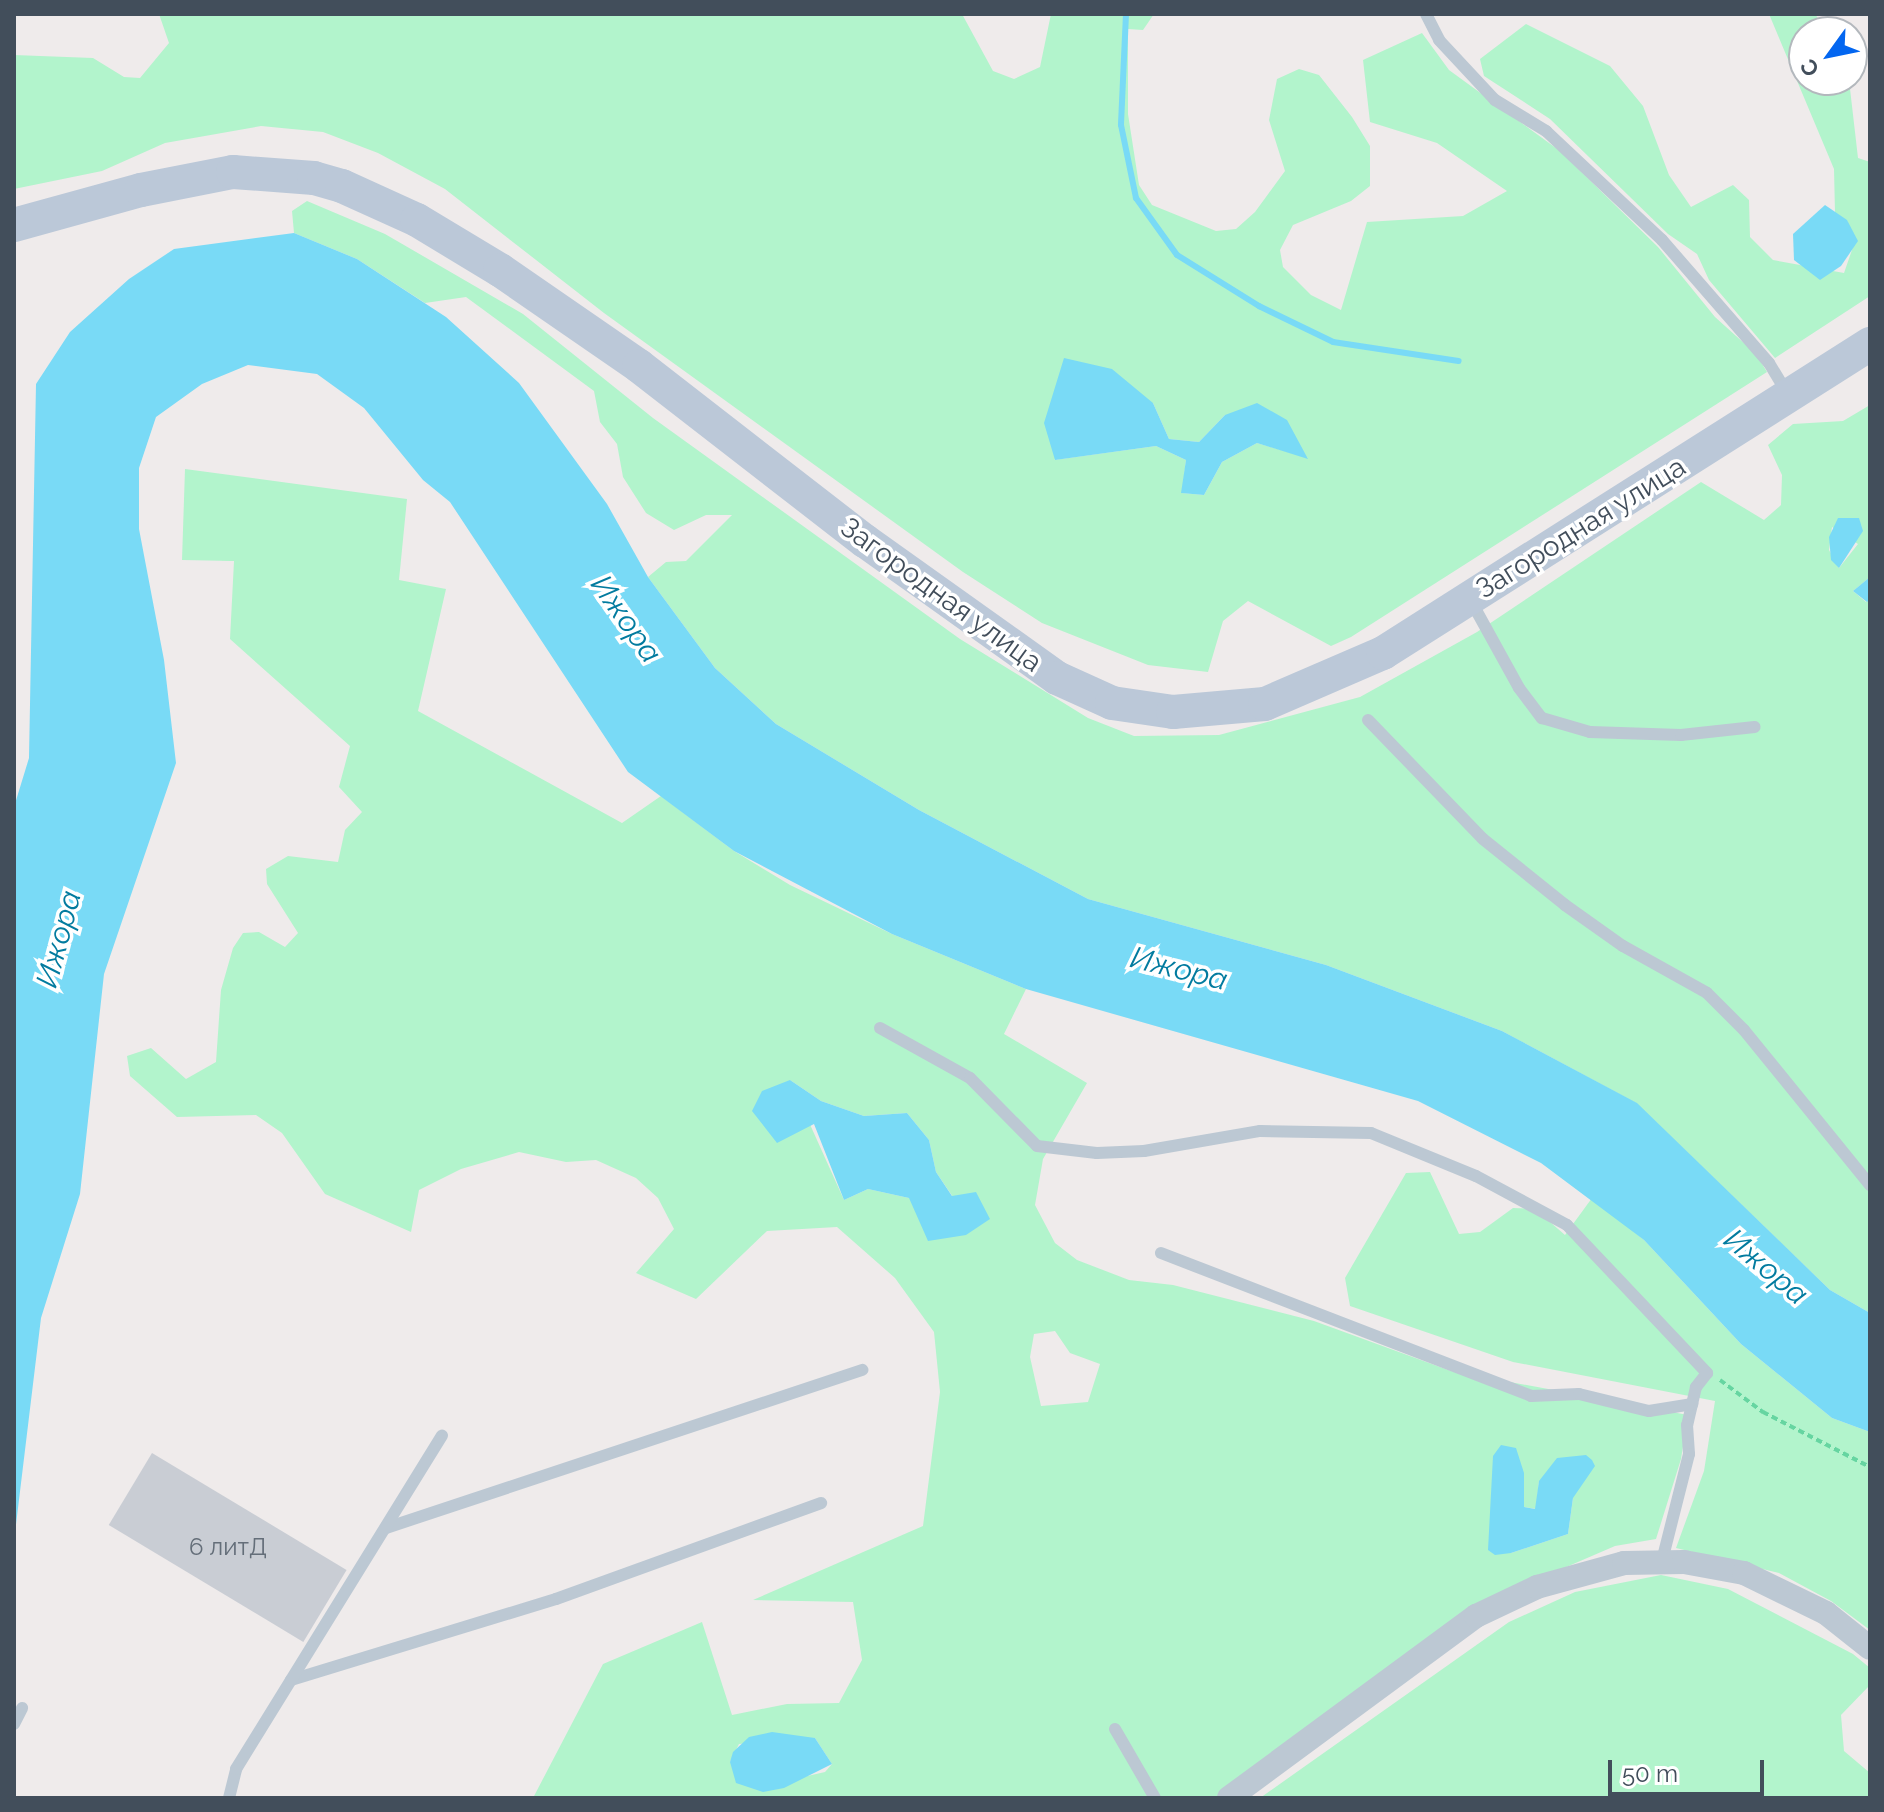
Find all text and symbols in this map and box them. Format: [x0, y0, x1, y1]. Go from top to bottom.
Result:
north arrow [1788, 16, 1868, 96]
text: С [1795, 55, 1825, 81]
street label: Загородная улица [1470, 450, 1692, 606]
street label: Загородная улица [834, 511, 1048, 679]
water label: Ижора [583, 568, 669, 670]
water label: Ижора [29, 887, 89, 991]
water label: Ижора [1127, 940, 1231, 998]
water label: Ижора [1717, 1222, 1815, 1312]
house number: 6 литД [189, 1533, 267, 1561]
scale bar [1612, 1744, 1768, 1794]
text: 50 m [1622, 1759, 1678, 1788]

